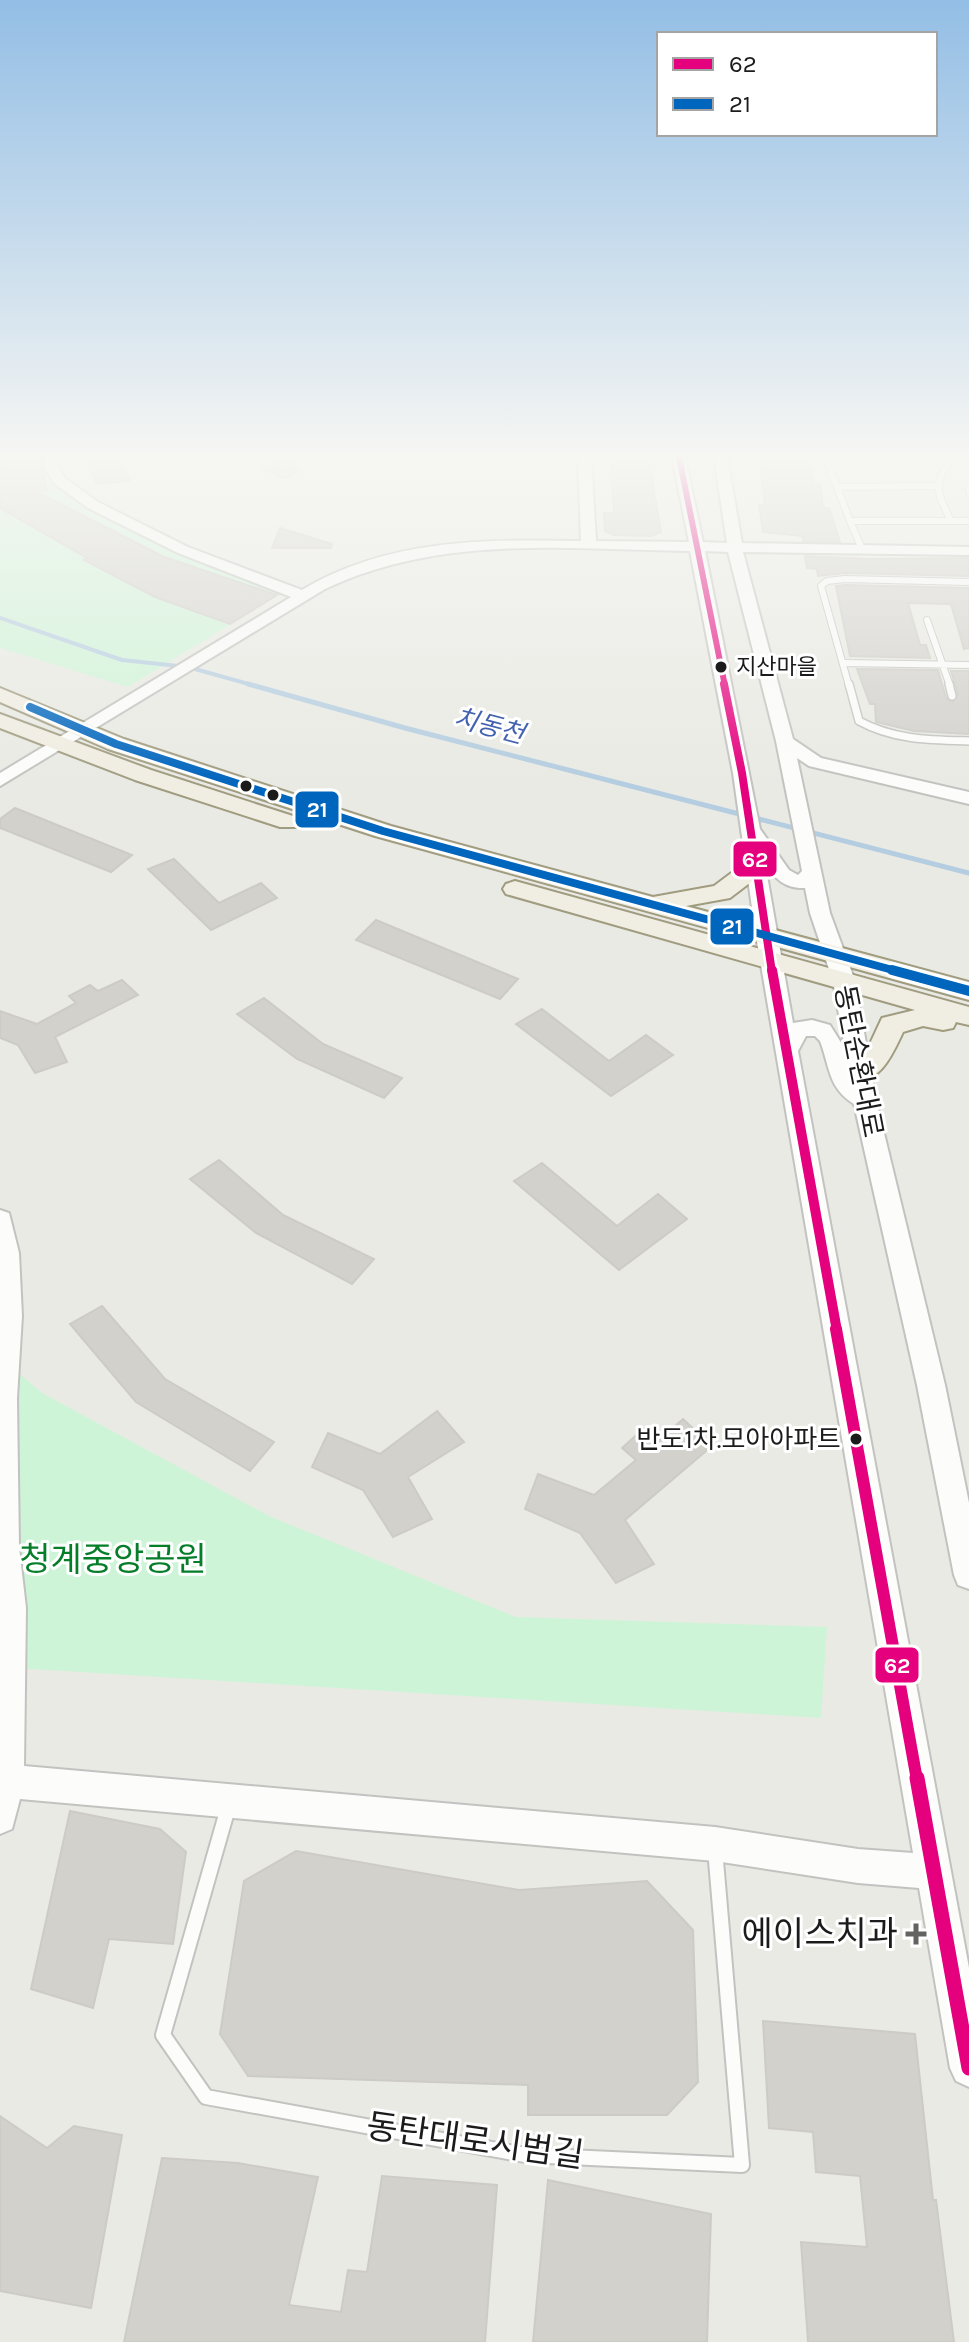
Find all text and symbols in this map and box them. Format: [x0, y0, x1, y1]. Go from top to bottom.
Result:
legend [657, 32, 937, 136]
text: 62 [729, 50, 757, 78]
text: 21 [729, 90, 751, 118]
place label: 지산마을 [736, 654, 817, 680]
marker: 지산마을 [713, 659, 729, 675]
water label: 치동천 [450, 702, 531, 751]
unlabelled marker [238, 778, 254, 794]
unlabelled marker [265, 787, 281, 803]
line badge: 21 [294, 790, 340, 829]
text: 21 [306, 797, 328, 823]
line badge: 62 [732, 840, 778, 878]
text: 62 [742, 847, 768, 873]
line badge: 21 [709, 907, 755, 946]
text: 21 [721, 914, 743, 940]
street label: 동탄순환대로 [828, 982, 890, 1140]
place label: 반도1차.모아아파트 [636, 1424, 841, 1455]
marker: 반도1차.모아아파트 [848, 1431, 864, 1447]
park label: 청계중앙공원 [19, 1540, 207, 1580]
line badge: 62 [874, 1646, 920, 1684]
text: 62 [884, 1653, 910, 1679]
place label: 에이스치과 [742, 1914, 898, 1954]
marker: 에이스치과 [905, 1923, 927, 1945]
street label: 동탄대로시범길 [364, 2106, 586, 2176]

